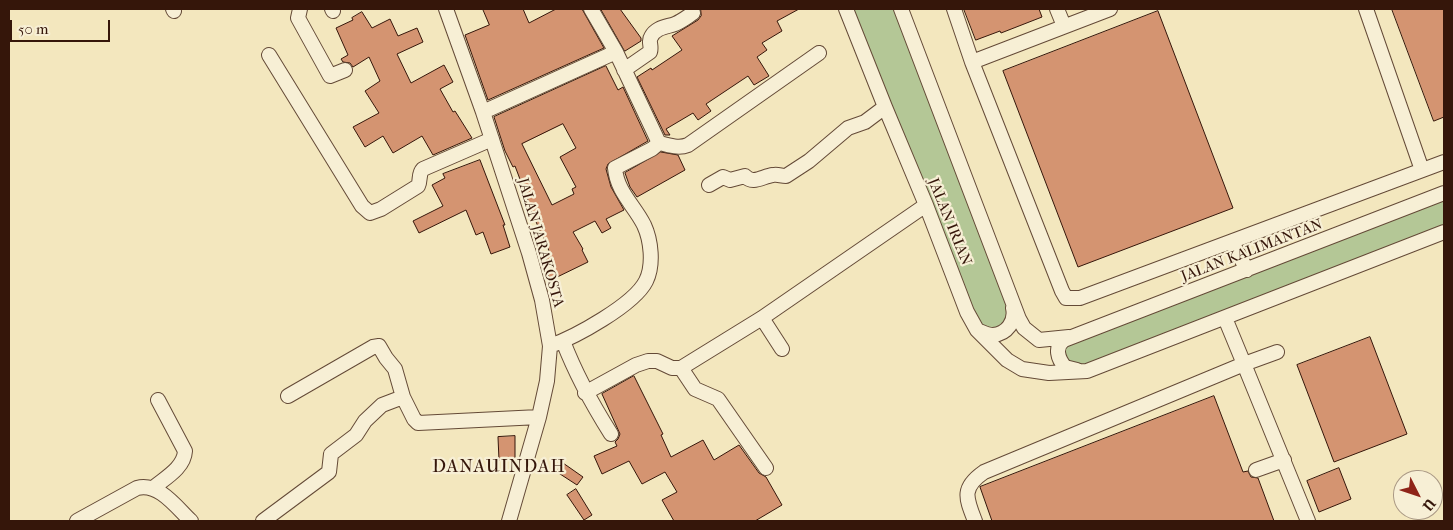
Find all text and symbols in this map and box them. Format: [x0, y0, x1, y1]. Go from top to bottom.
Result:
scale bar [12, 10, 112, 42]
text: 50 m [18, 20, 48, 38]
street label: JALAN JARAKOSTA [513, 176, 567, 310]
street label: JALAN IRIAN [923, 176, 975, 268]
street label: JALAN KALIMANTAN [1179, 216, 1325, 286]
district label: DANAUINDAH [431, 457, 567, 479]
north arrow [1393, 470, 1443, 520]
text: U [1419, 495, 1439, 514]

